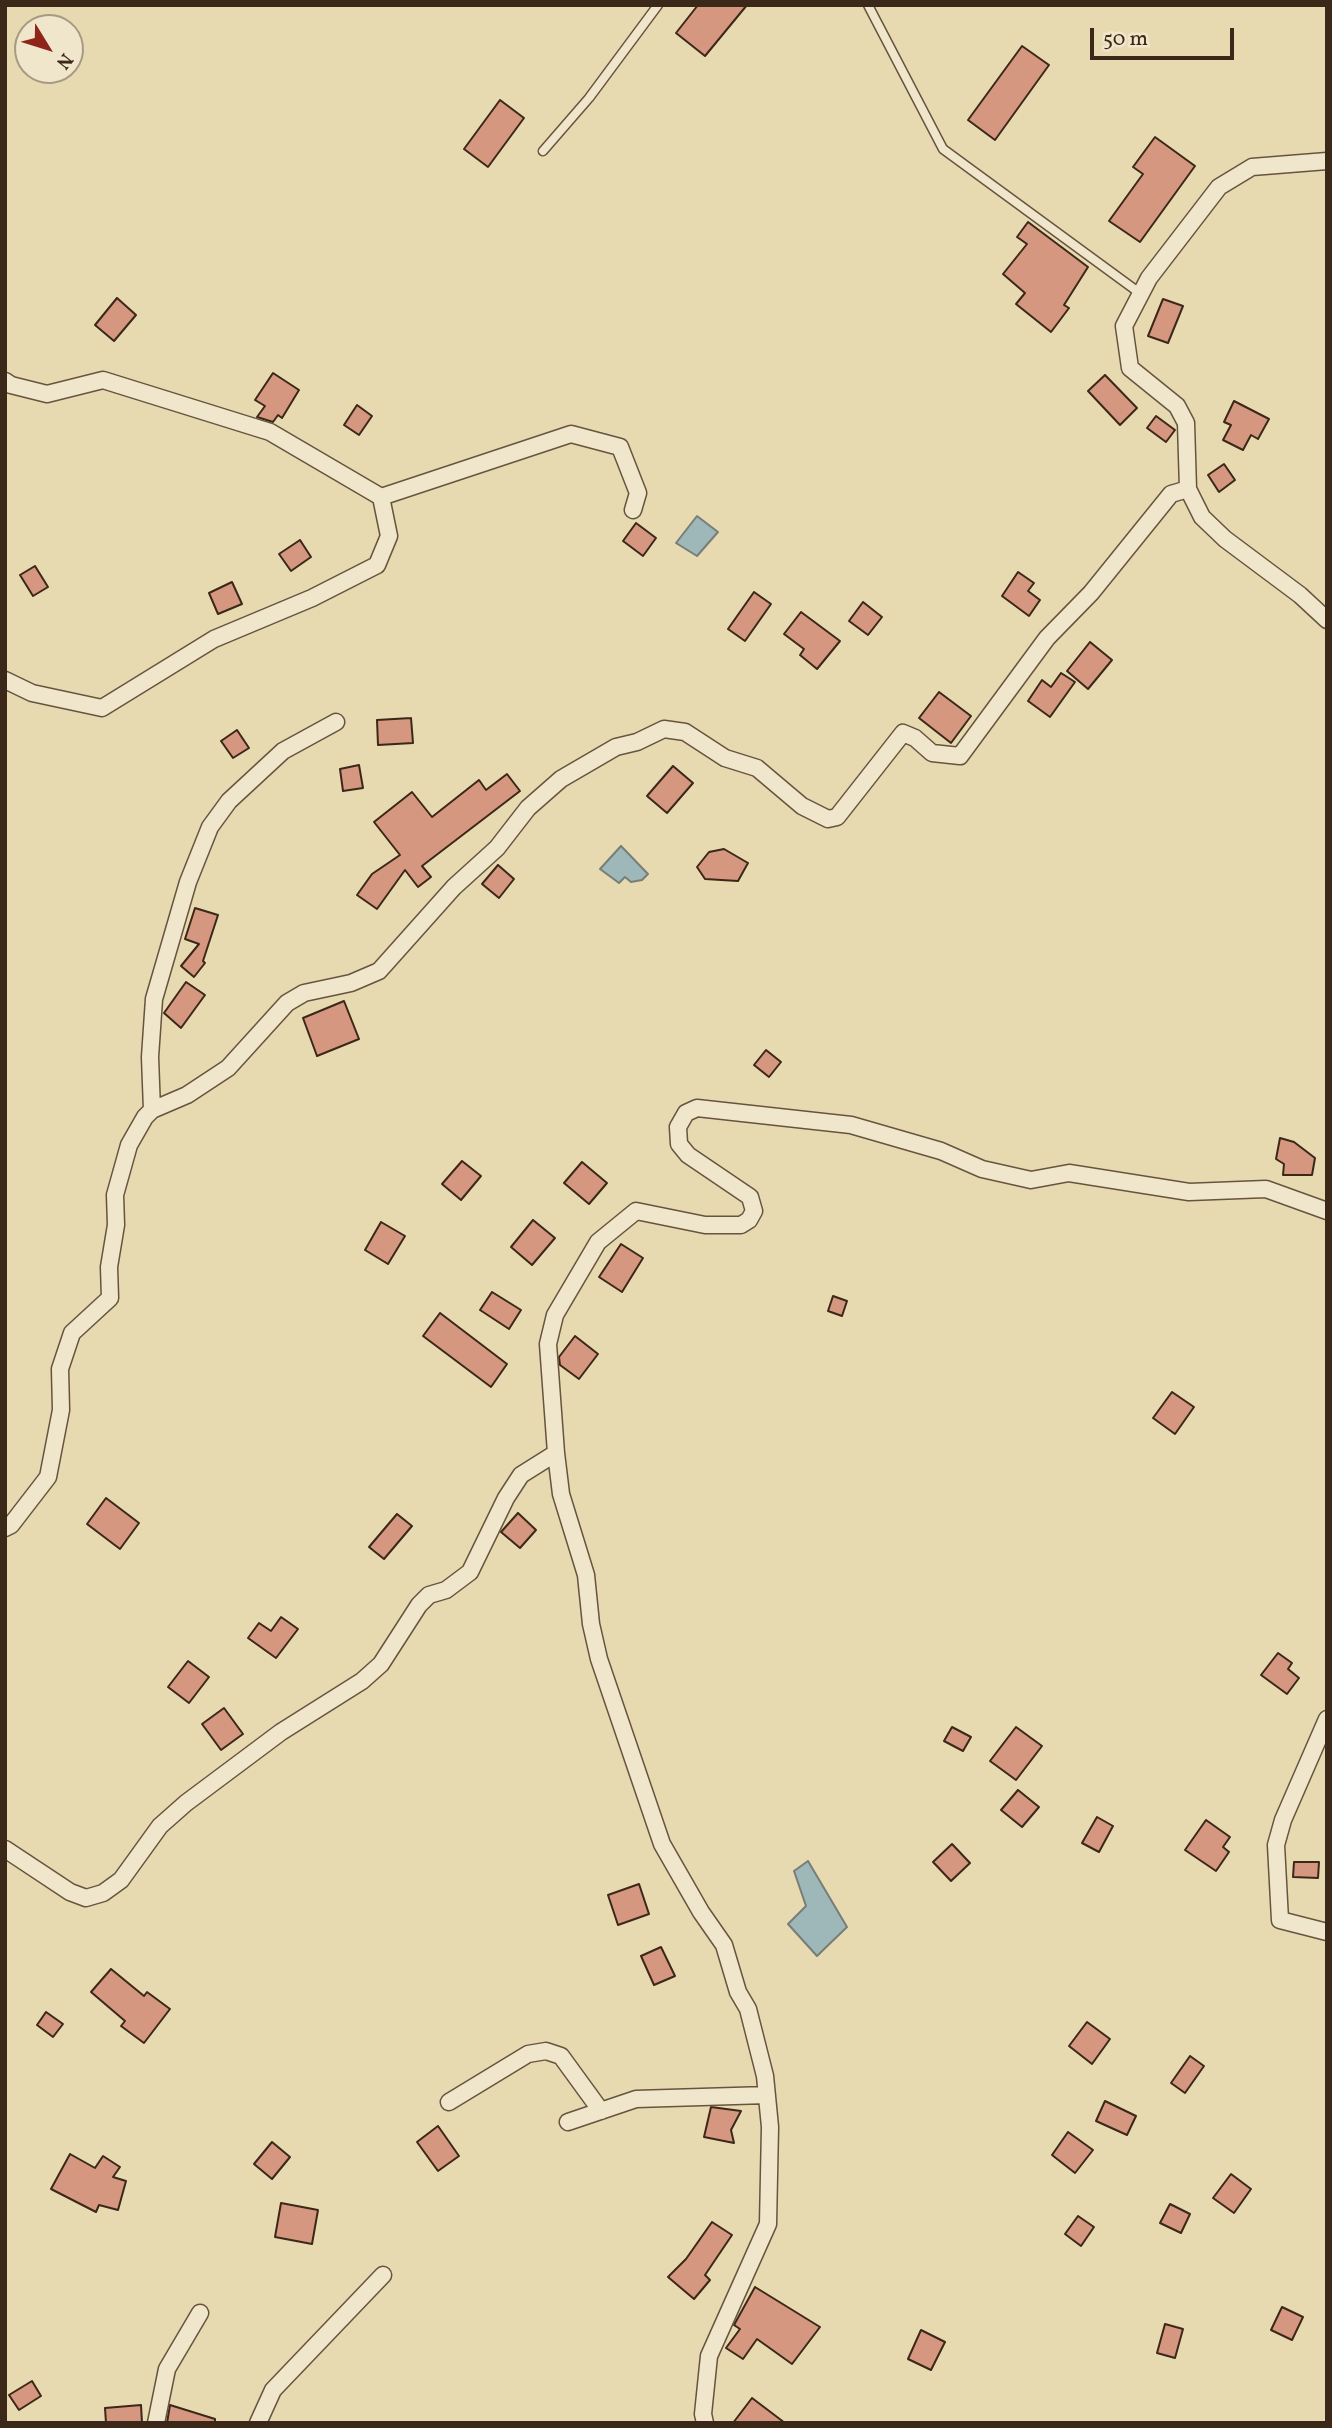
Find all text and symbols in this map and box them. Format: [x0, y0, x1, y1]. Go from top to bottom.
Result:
north arrow [14, 14, 84, 84]
scale bar [1094, 14, 1238, 58]
text: 50 m [1103, 25, 1148, 54]
text: N [49, 47, 78, 74]

